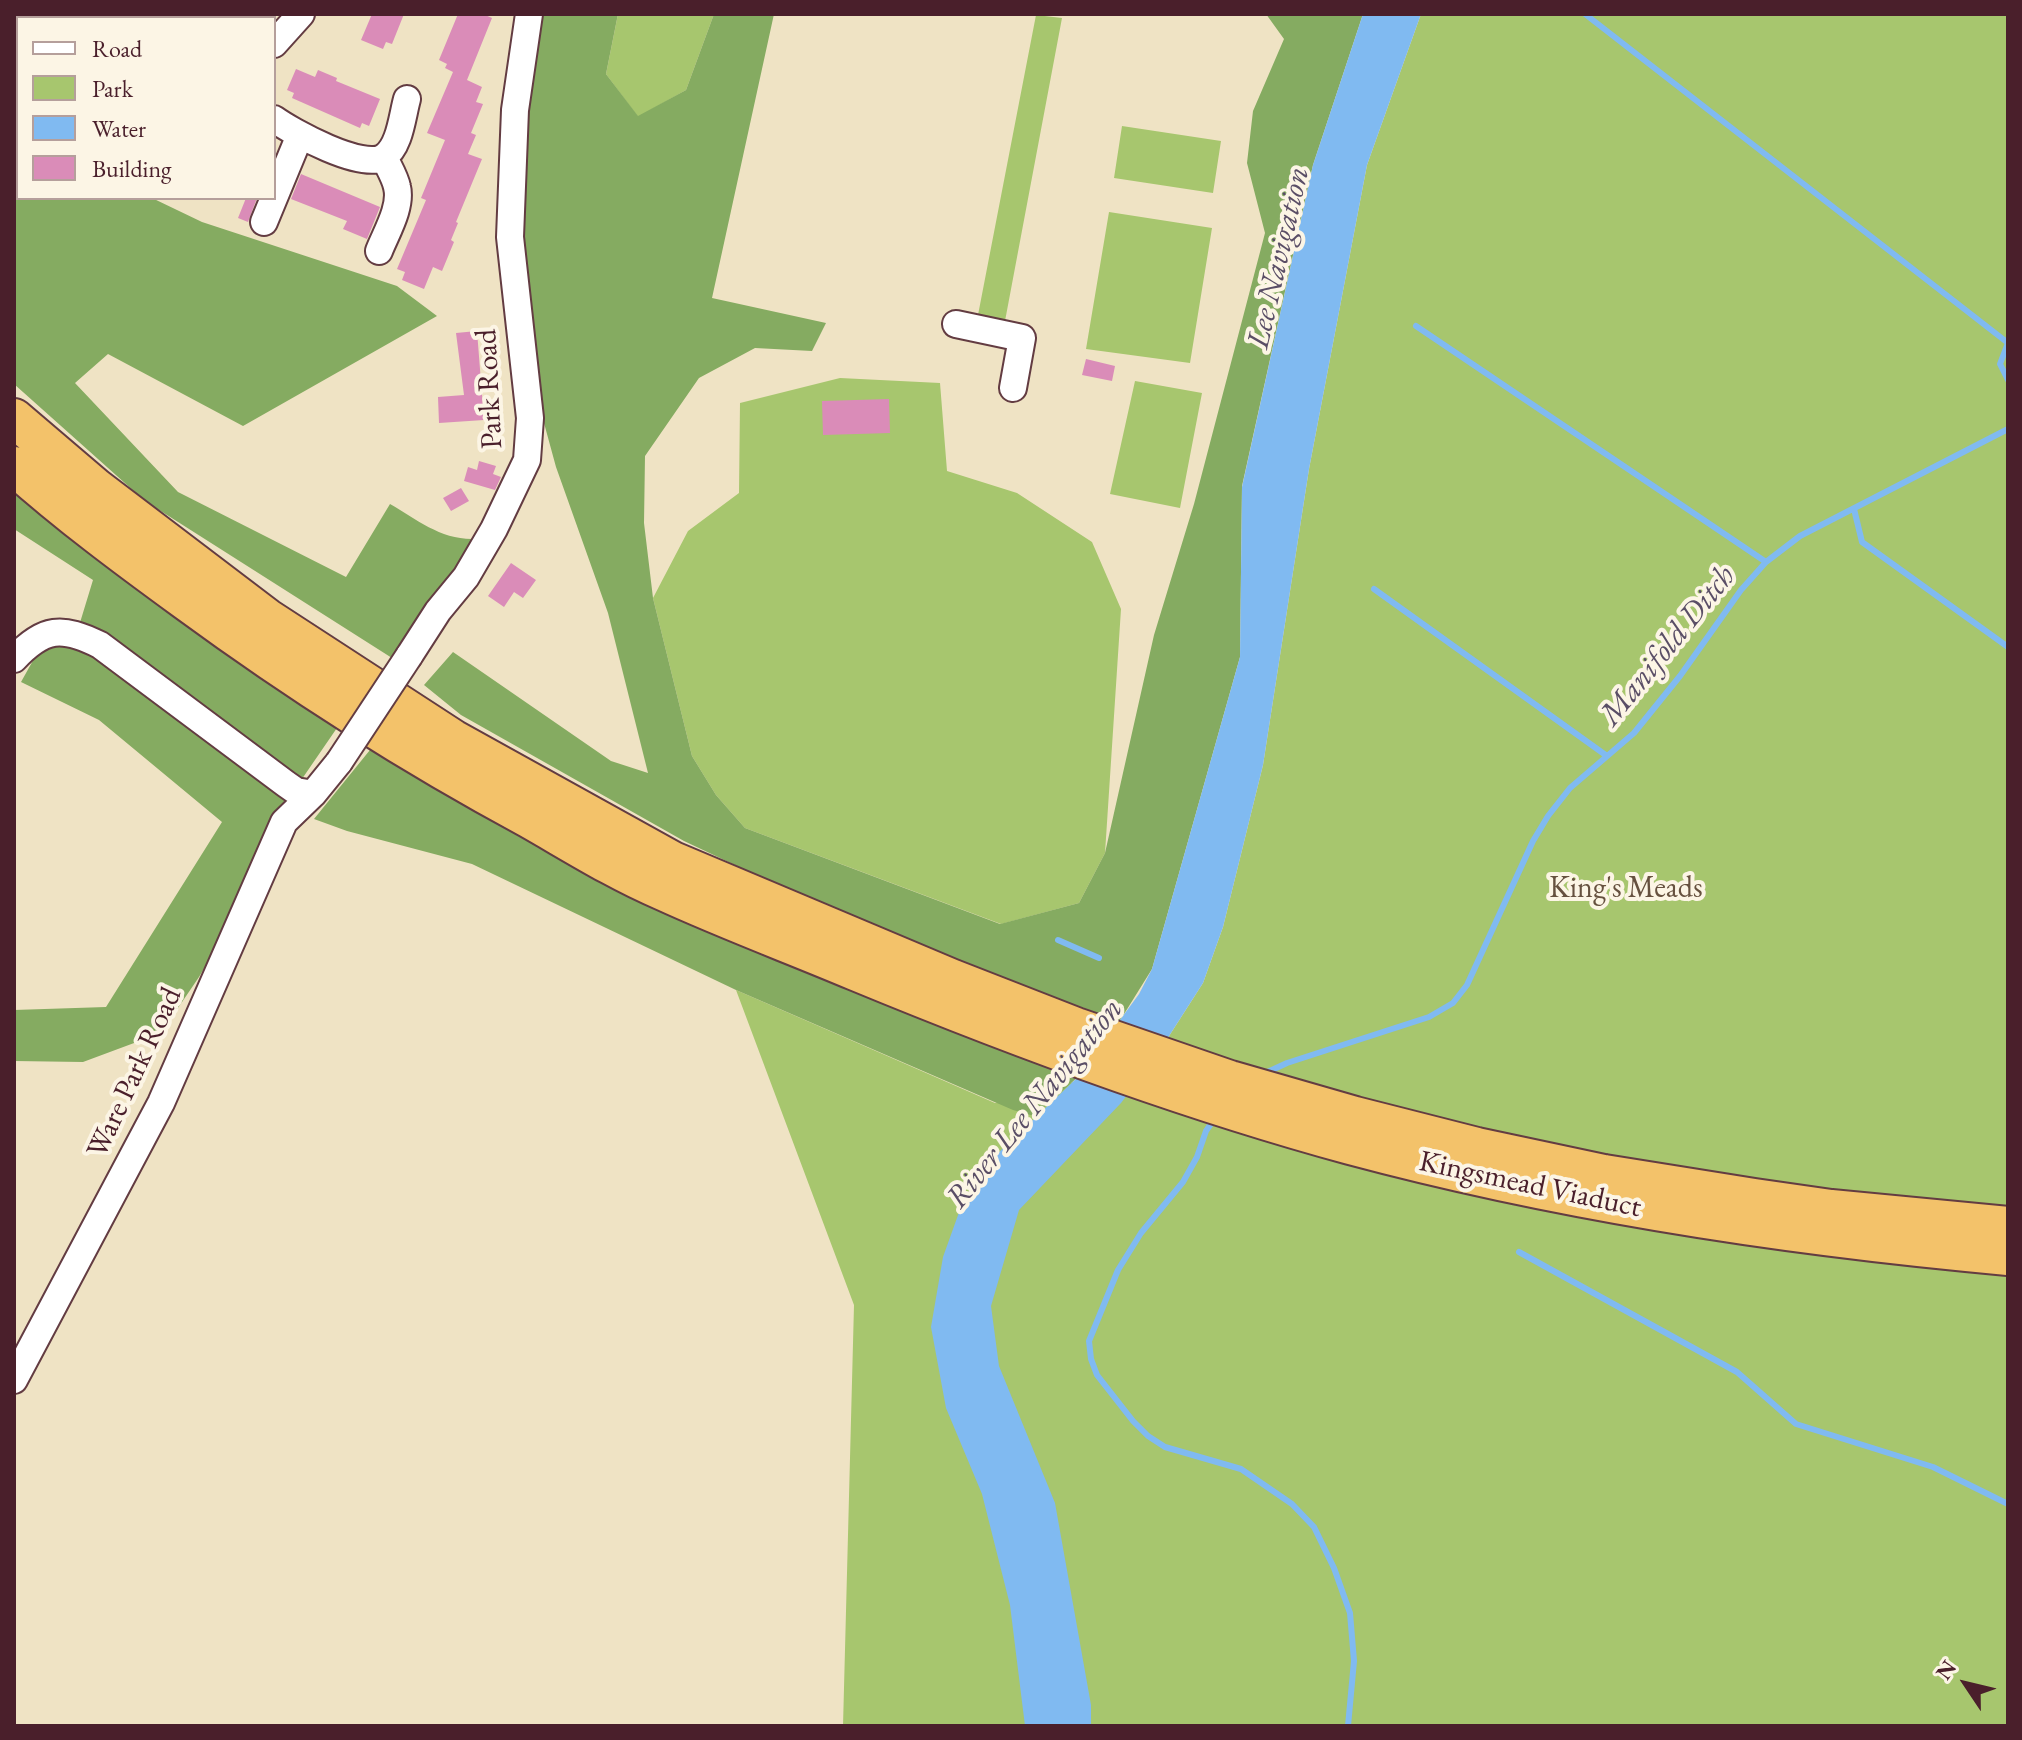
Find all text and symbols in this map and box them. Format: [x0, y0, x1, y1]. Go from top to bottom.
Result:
legend [16, 16, 276, 200]
text: Road [92, 33, 142, 64]
text: Park [92, 73, 133, 104]
text: Water [92, 113, 146, 144]
text: Building [92, 153, 172, 184]
water label: Lee Navigation [1239, 163, 1319, 353]
street label: Park Road [469, 328, 511, 450]
water label: Manifold Ditch [1592, 558, 1744, 734]
park label: King's Meads [1549, 871, 1703, 907]
street label: Ware Park Road [80, 982, 190, 1164]
water label: River Lee Navigation [939, 991, 1131, 1217]
street label: Kingsmead Viaduct [1416, 1144, 1644, 1226]
north arrow [1926, 1644, 2006, 1724]
text: N [1929, 1654, 1963, 1686]

